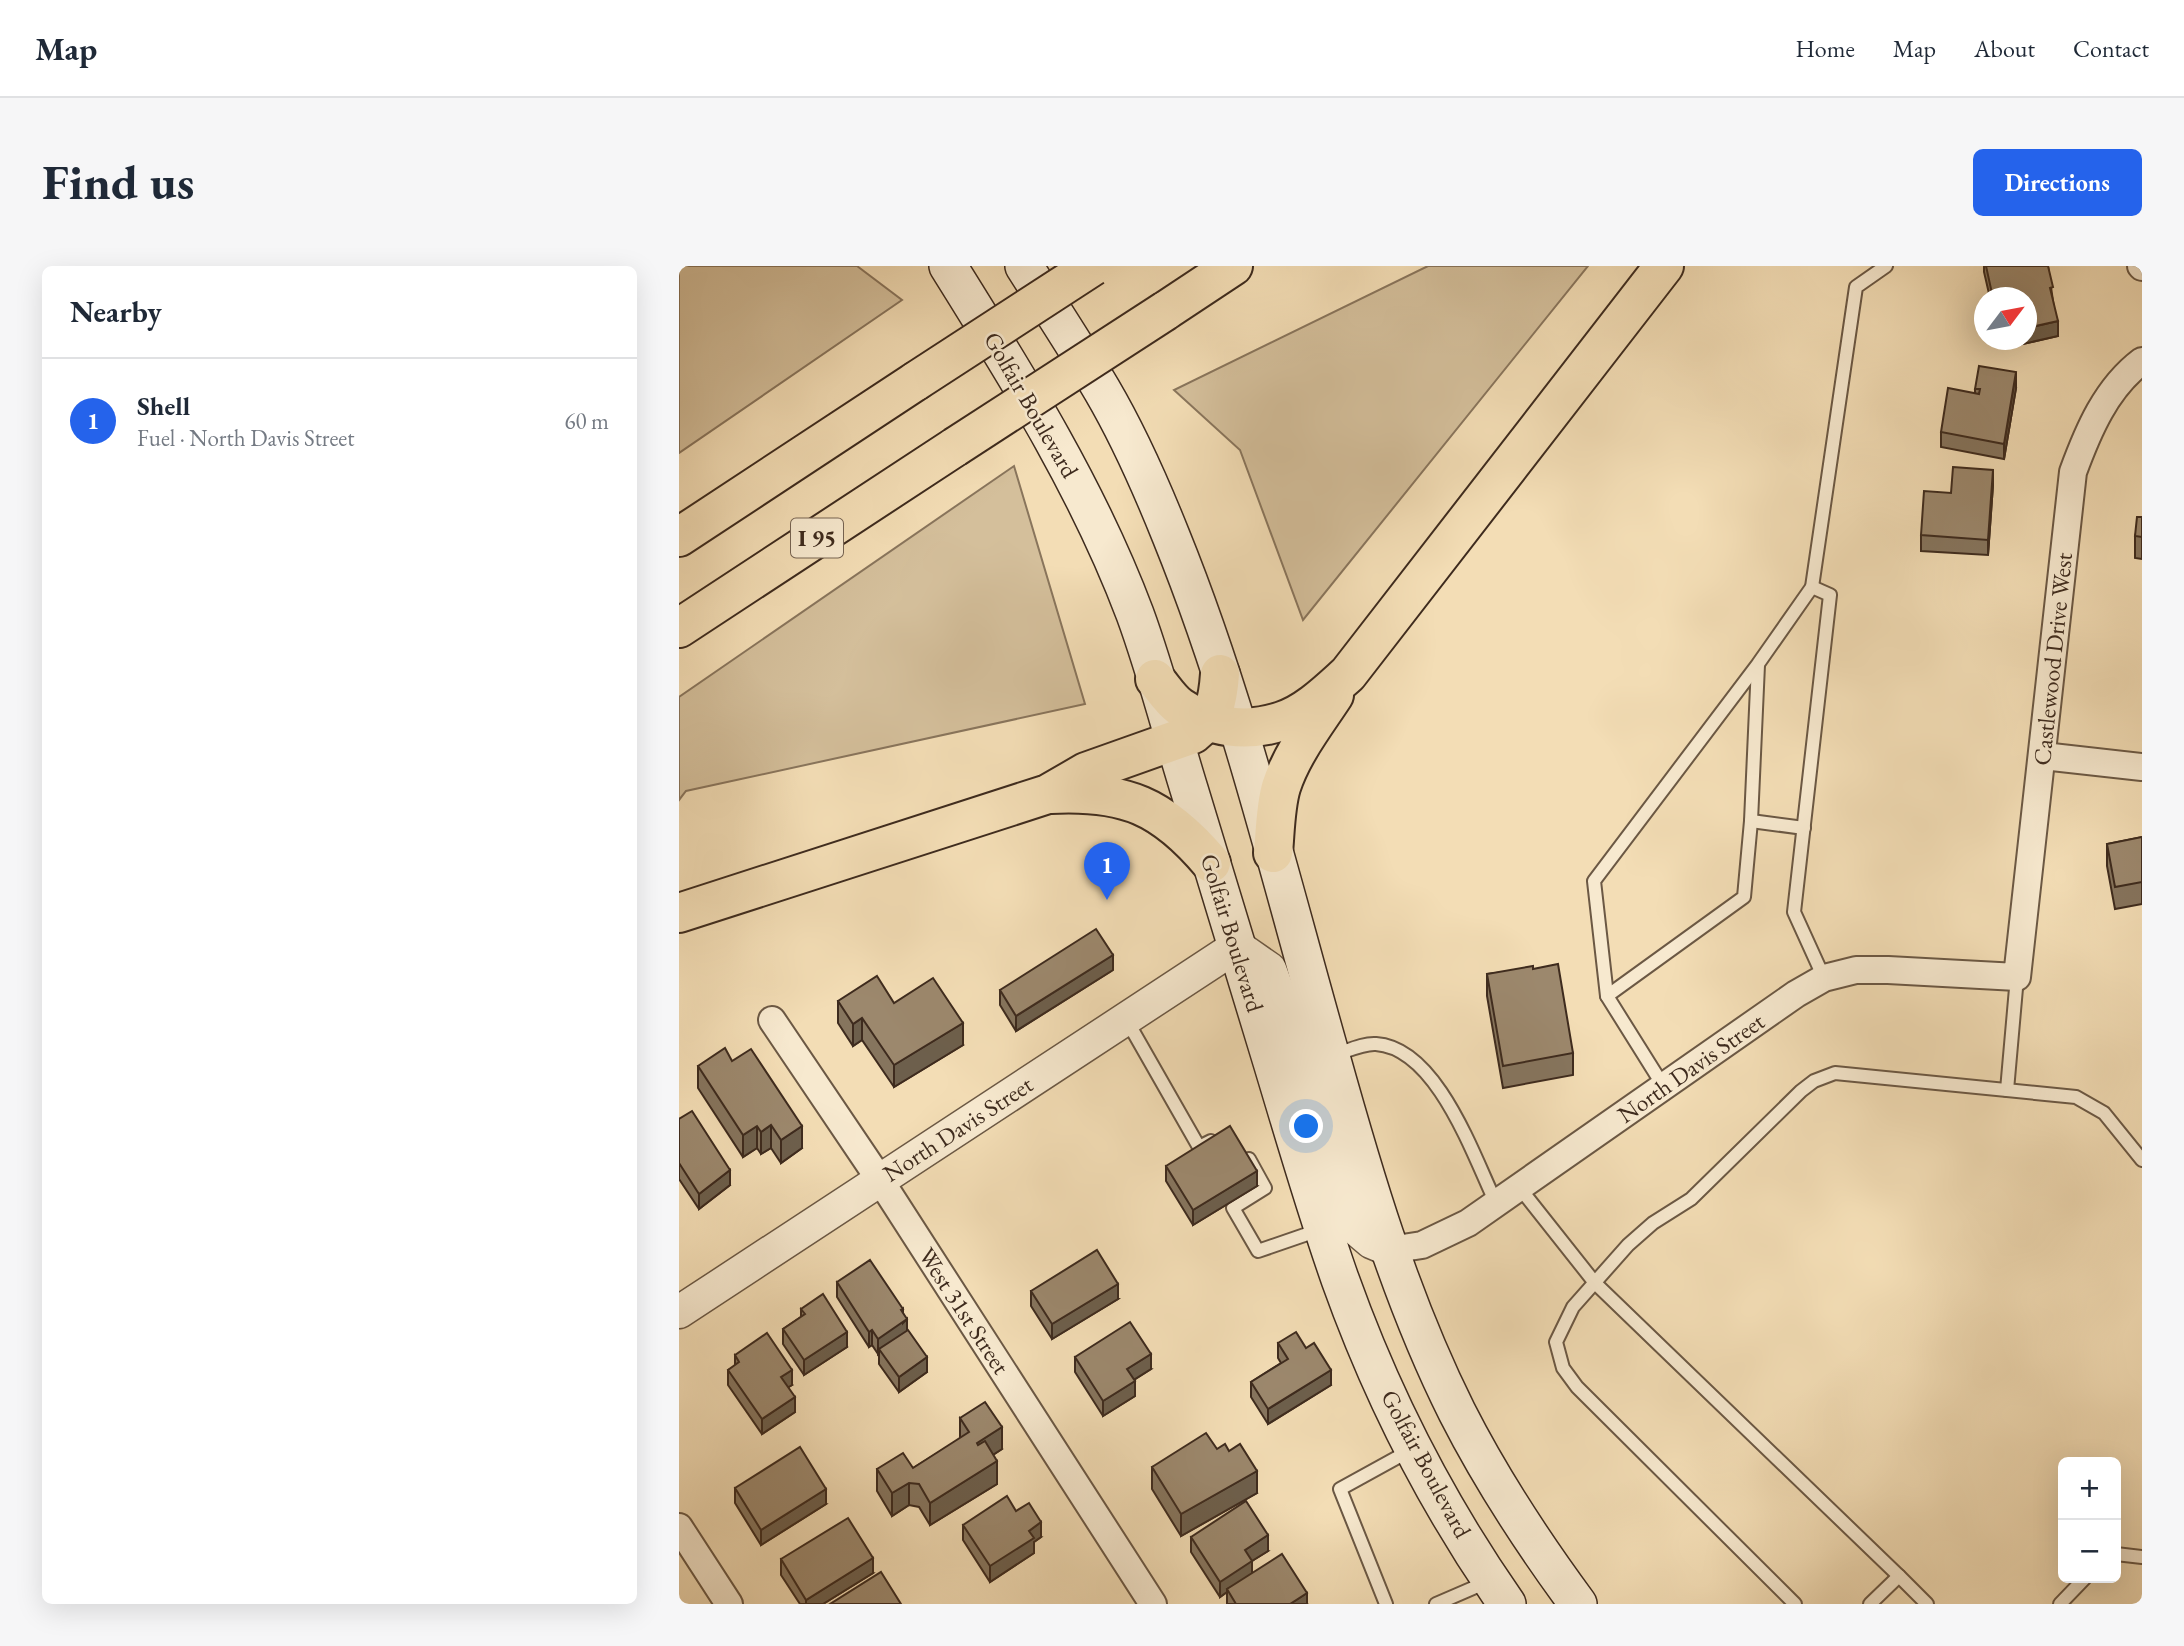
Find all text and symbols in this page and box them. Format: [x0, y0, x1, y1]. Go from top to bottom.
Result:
text: Map [35, 27, 97, 70]
text: Home [1795, 33, 1855, 64]
text: Map [1893, 33, 1936, 64]
text: About [1974, 33, 2035, 64]
text: Contact [2073, 33, 2149, 64]
button: Directions [1973, 149, 2142, 216]
text: Find us [42, 150, 194, 214]
north arrow [1974, 287, 2037, 350]
text: Nearby [70, 292, 162, 331]
street label: Golfair Boulevard [977, 326, 1086, 484]
text: Shell [137, 389, 190, 423]
text: 1 [87, 406, 99, 436]
text: 60 m [564, 406, 609, 436]
text: Fuel · North Davis Street [137, 423, 354, 453]
road number: I 95 [791, 518, 843, 558]
street label: Castlewood Drive West [2026, 551, 2079, 767]
pin: 1 [1084, 842, 1130, 900]
street label: Golfair Boulevard [1194, 850, 1271, 1016]
street label: North Davis Street [1611, 1005, 1771, 1130]
street label: North Davis Street [877, 1068, 1039, 1189]
your location [1289, 1109, 1323, 1143]
street label: West 31st Street [912, 1242, 1017, 1380]
street label: Golfair Boulevard [1374, 1384, 1479, 1544]
map controls [2058, 1457, 2121, 1583]
button: + [2058, 1457, 2121, 1520]
button: − [2058, 1520, 2121, 1583]

